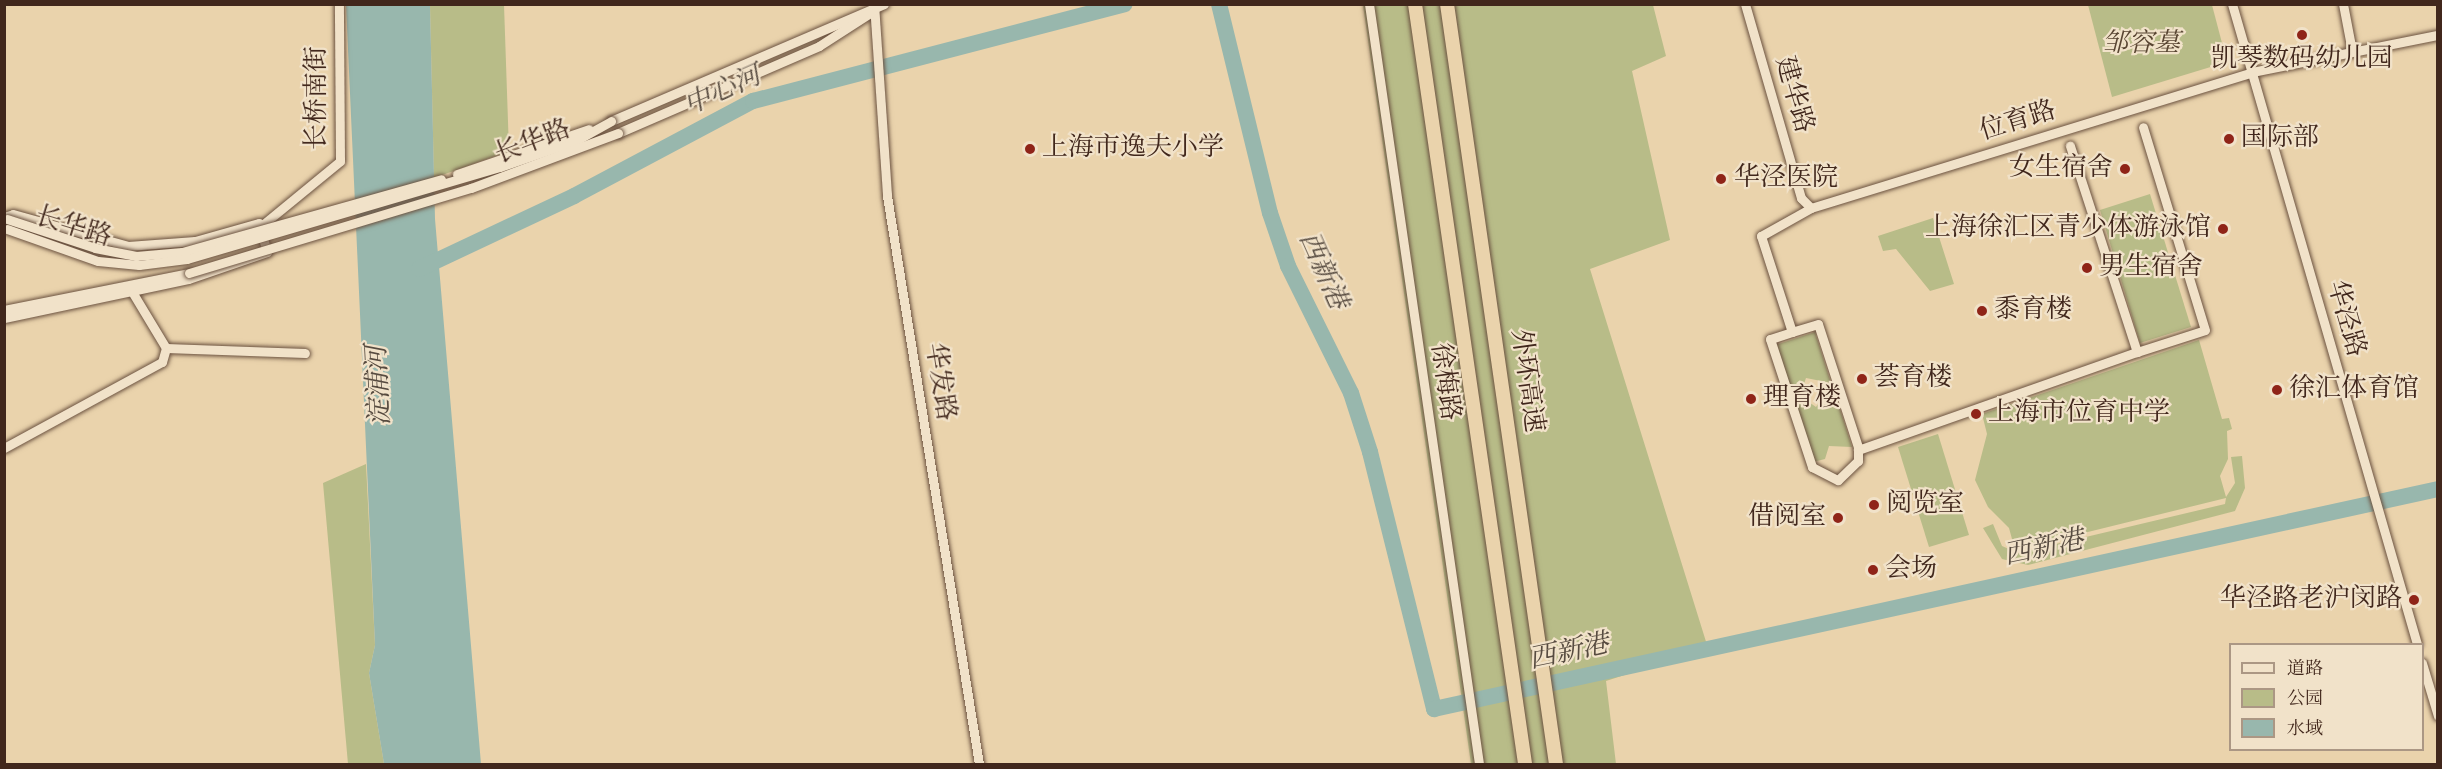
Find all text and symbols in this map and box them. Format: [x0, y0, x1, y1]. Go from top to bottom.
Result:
marker: 凯琴数码幼儿园 [2295, 28, 2309, 42]
park label: 邹容墓 [2102, 29, 2180, 61]
place label: 凯琴数码幼儿园 [2211, 44, 2393, 76]
street label: 长桥南街 [302, 46, 334, 150]
street label: 建华路 [1767, 53, 1819, 137]
water label: 中心河 [679, 61, 767, 123]
street label: 位育路 [1976, 96, 2060, 148]
street label: 长华路 [491, 114, 575, 172]
place label: 国际部 [2241, 123, 2319, 155]
marker: 国际部 [2222, 132, 2236, 146]
place label: 上海市逸夫小学 [1042, 133, 1224, 165]
marker: 上海市逸夫小学 [1023, 142, 1037, 156]
place label: 女生宿舍 [2009, 153, 2113, 185]
marker: 女生宿舍 [2118, 162, 2132, 176]
place label: 华泾医院 [1734, 163, 1838, 195]
marker: 华泾医院 [1712, 170, 1730, 188]
street label: 长华路 [31, 202, 115, 254]
place label: 上海徐汇区青少体游泳馆 [1925, 213, 2211, 245]
marker: 上海徐汇区青少体游泳馆 [2216, 222, 2230, 236]
water label: 西新港 [1291, 227, 1353, 315]
place label: 男生宿舍 [2099, 252, 2203, 284]
marker: 男生宿舍 [2080, 261, 2094, 275]
street label: 华泾路 [2319, 277, 2371, 361]
place label: 黍育楼 [1994, 295, 2072, 327]
marker: 黍育楼 [1975, 304, 1989, 318]
street label: 外环高速 [1503, 327, 1549, 435]
street label: 华发路 [917, 341, 961, 423]
street label: 徐梅路 [1423, 341, 1465, 423]
water label: 淀浦河 [362, 345, 398, 427]
place label: 荟育楼 [1874, 363, 1952, 395]
marker: 荟育楼 [1855, 372, 1869, 386]
place label: 徐汇体育馆 [2289, 374, 2419, 406]
place label: 理育楼 [1763, 383, 1841, 415]
marker: 徐汇体育馆 [2270, 383, 2284, 397]
marker: 理育楼 [1744, 392, 1758, 406]
place label: 上海市位育中学 [1988, 398, 2170, 430]
marker: 上海市位育中学 [1969, 407, 1983, 421]
place label: 阅览室 [1886, 489, 1964, 521]
marker: 阅览室 [1867, 498, 1881, 512]
place label: 借阅室 [1748, 502, 1826, 534]
marker: 借阅室 [1831, 511, 1845, 525]
water label: 西新港 [2001, 525, 2087, 573]
place label: 会场 [1885, 554, 1937, 586]
marker: 会场 [1866, 563, 1880, 577]
place label: 华泾路老沪闵路 [2220, 584, 2402, 616]
marker: 华泾路老沪闵路 [2407, 593, 2421, 607]
water label: 西新港 [1526, 629, 1612, 677]
legend [2229, 643, 2424, 751]
text: 道路 [2287, 657, 2323, 683]
text: 公园 [2287, 687, 2323, 713]
text: 水域 [2287, 717, 2323, 743]

